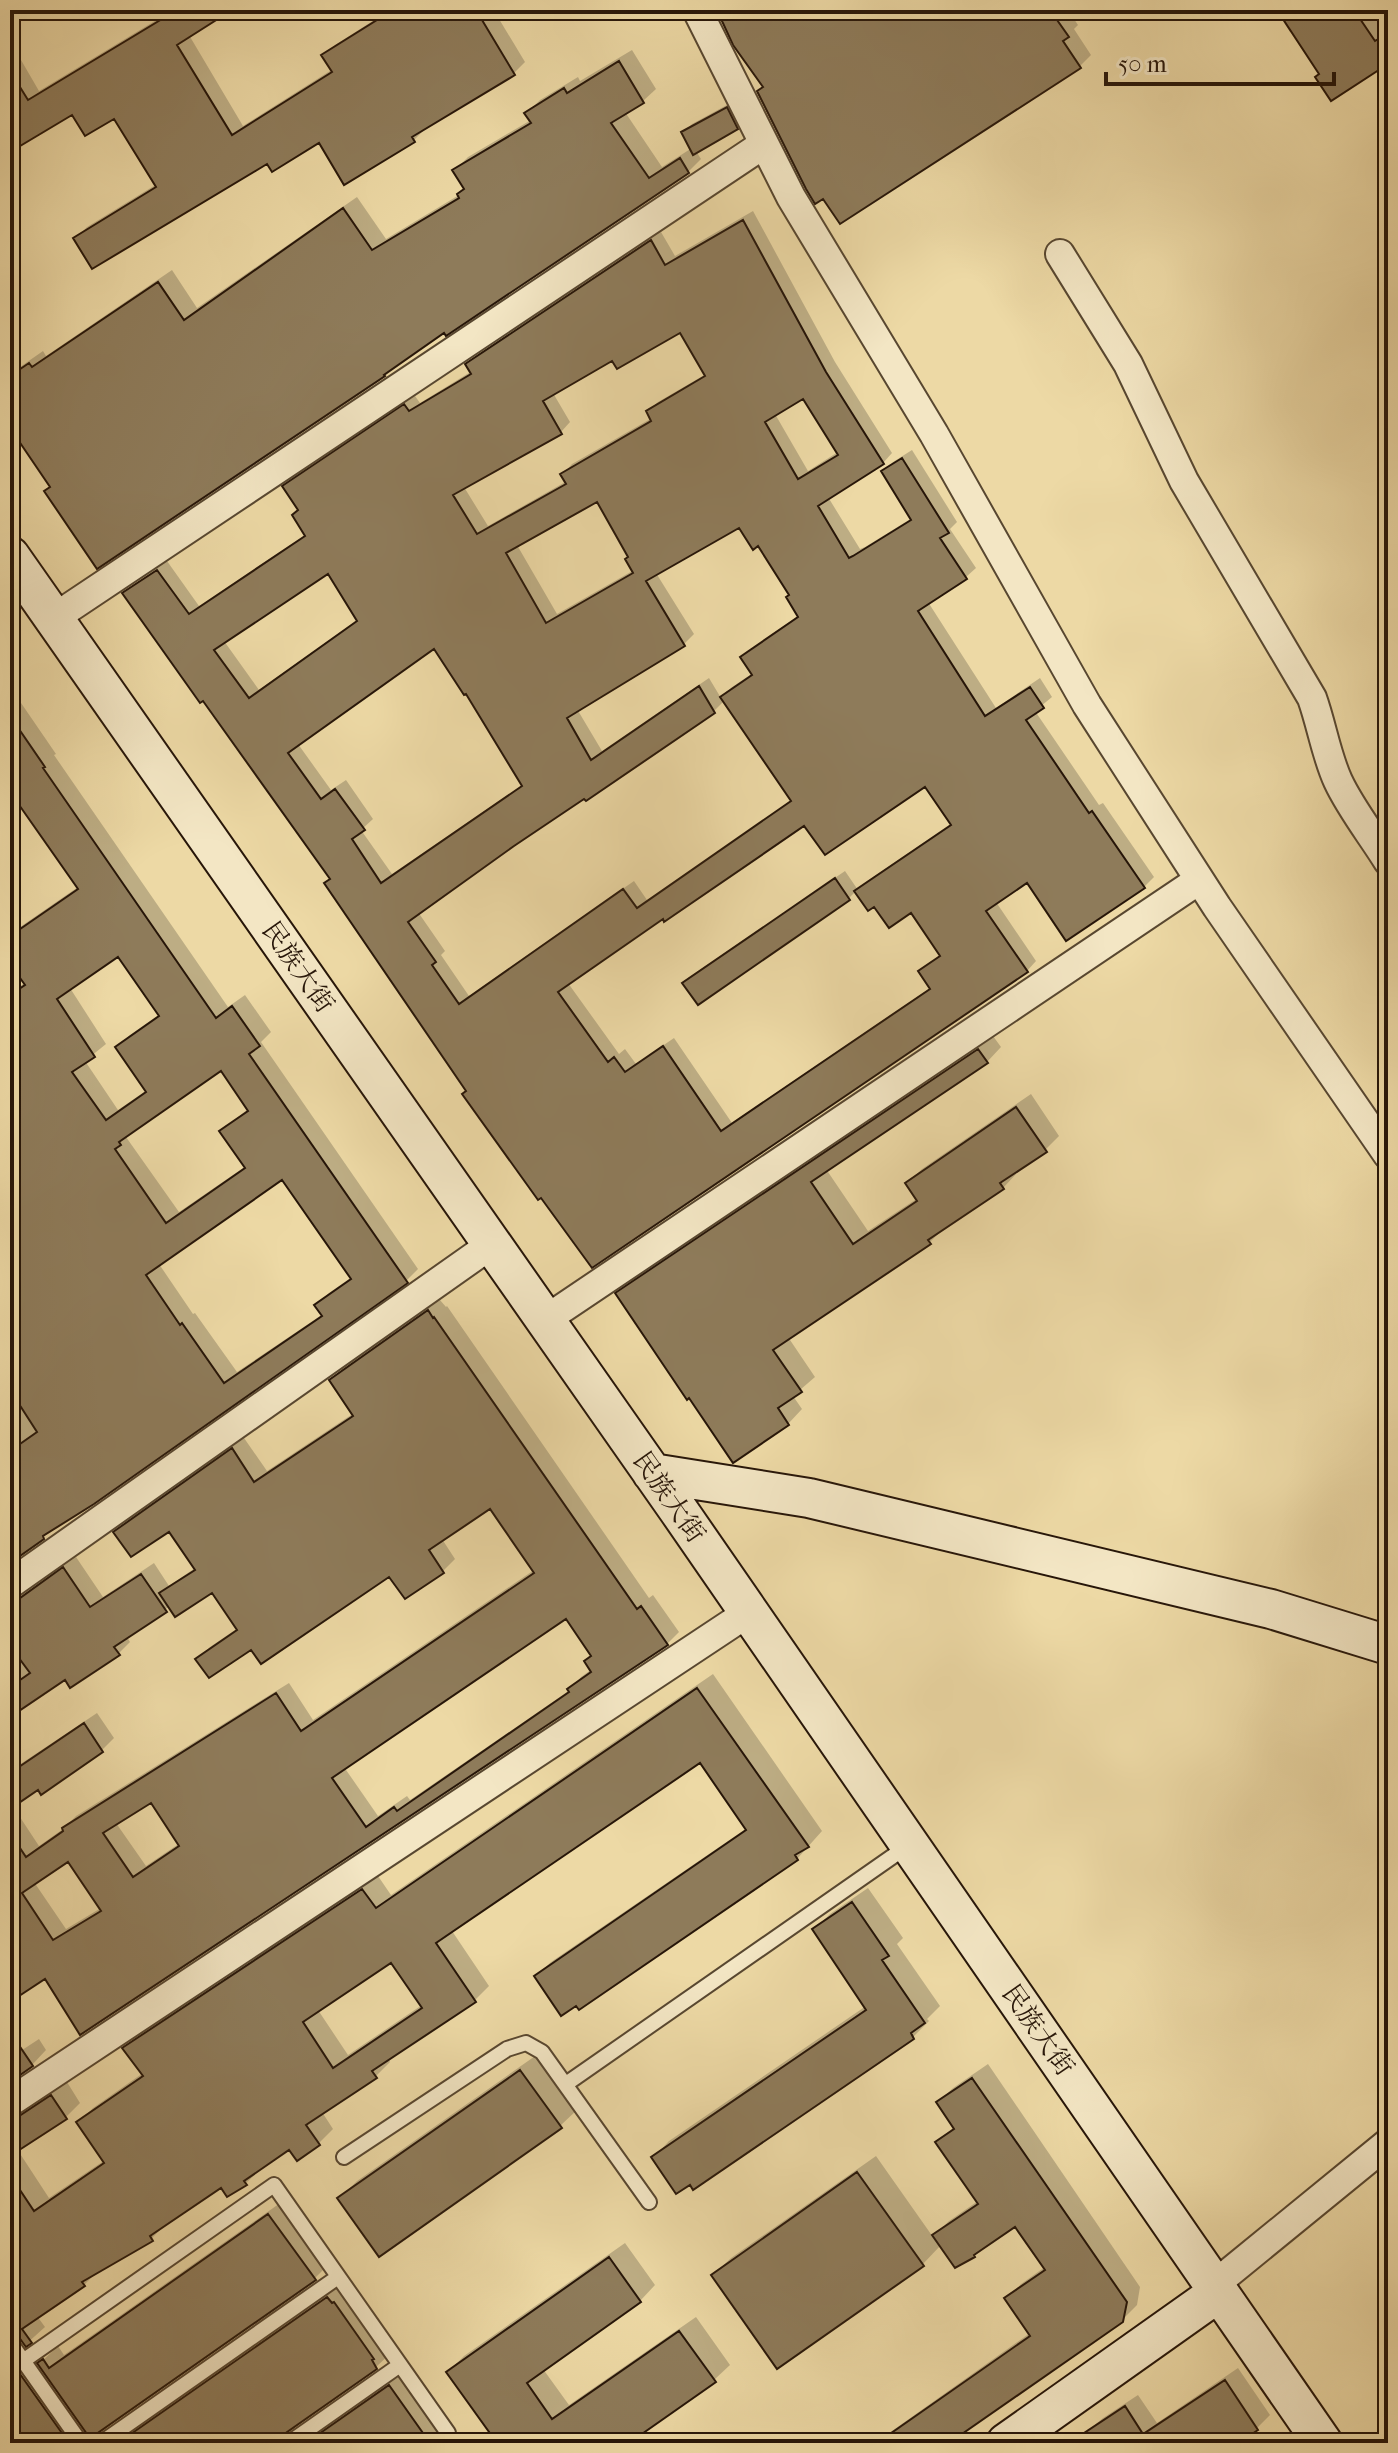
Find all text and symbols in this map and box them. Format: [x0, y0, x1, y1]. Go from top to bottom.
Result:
scale bar [1106, 36, 1334, 86]
text: 50 m [1118, 50, 1167, 78]
street label: 民族大街 [255, 916, 341, 1018]
street label: 民族大街 [626, 1446, 712, 1548]
street label: 民族大街 [995, 1979, 1081, 2081]

